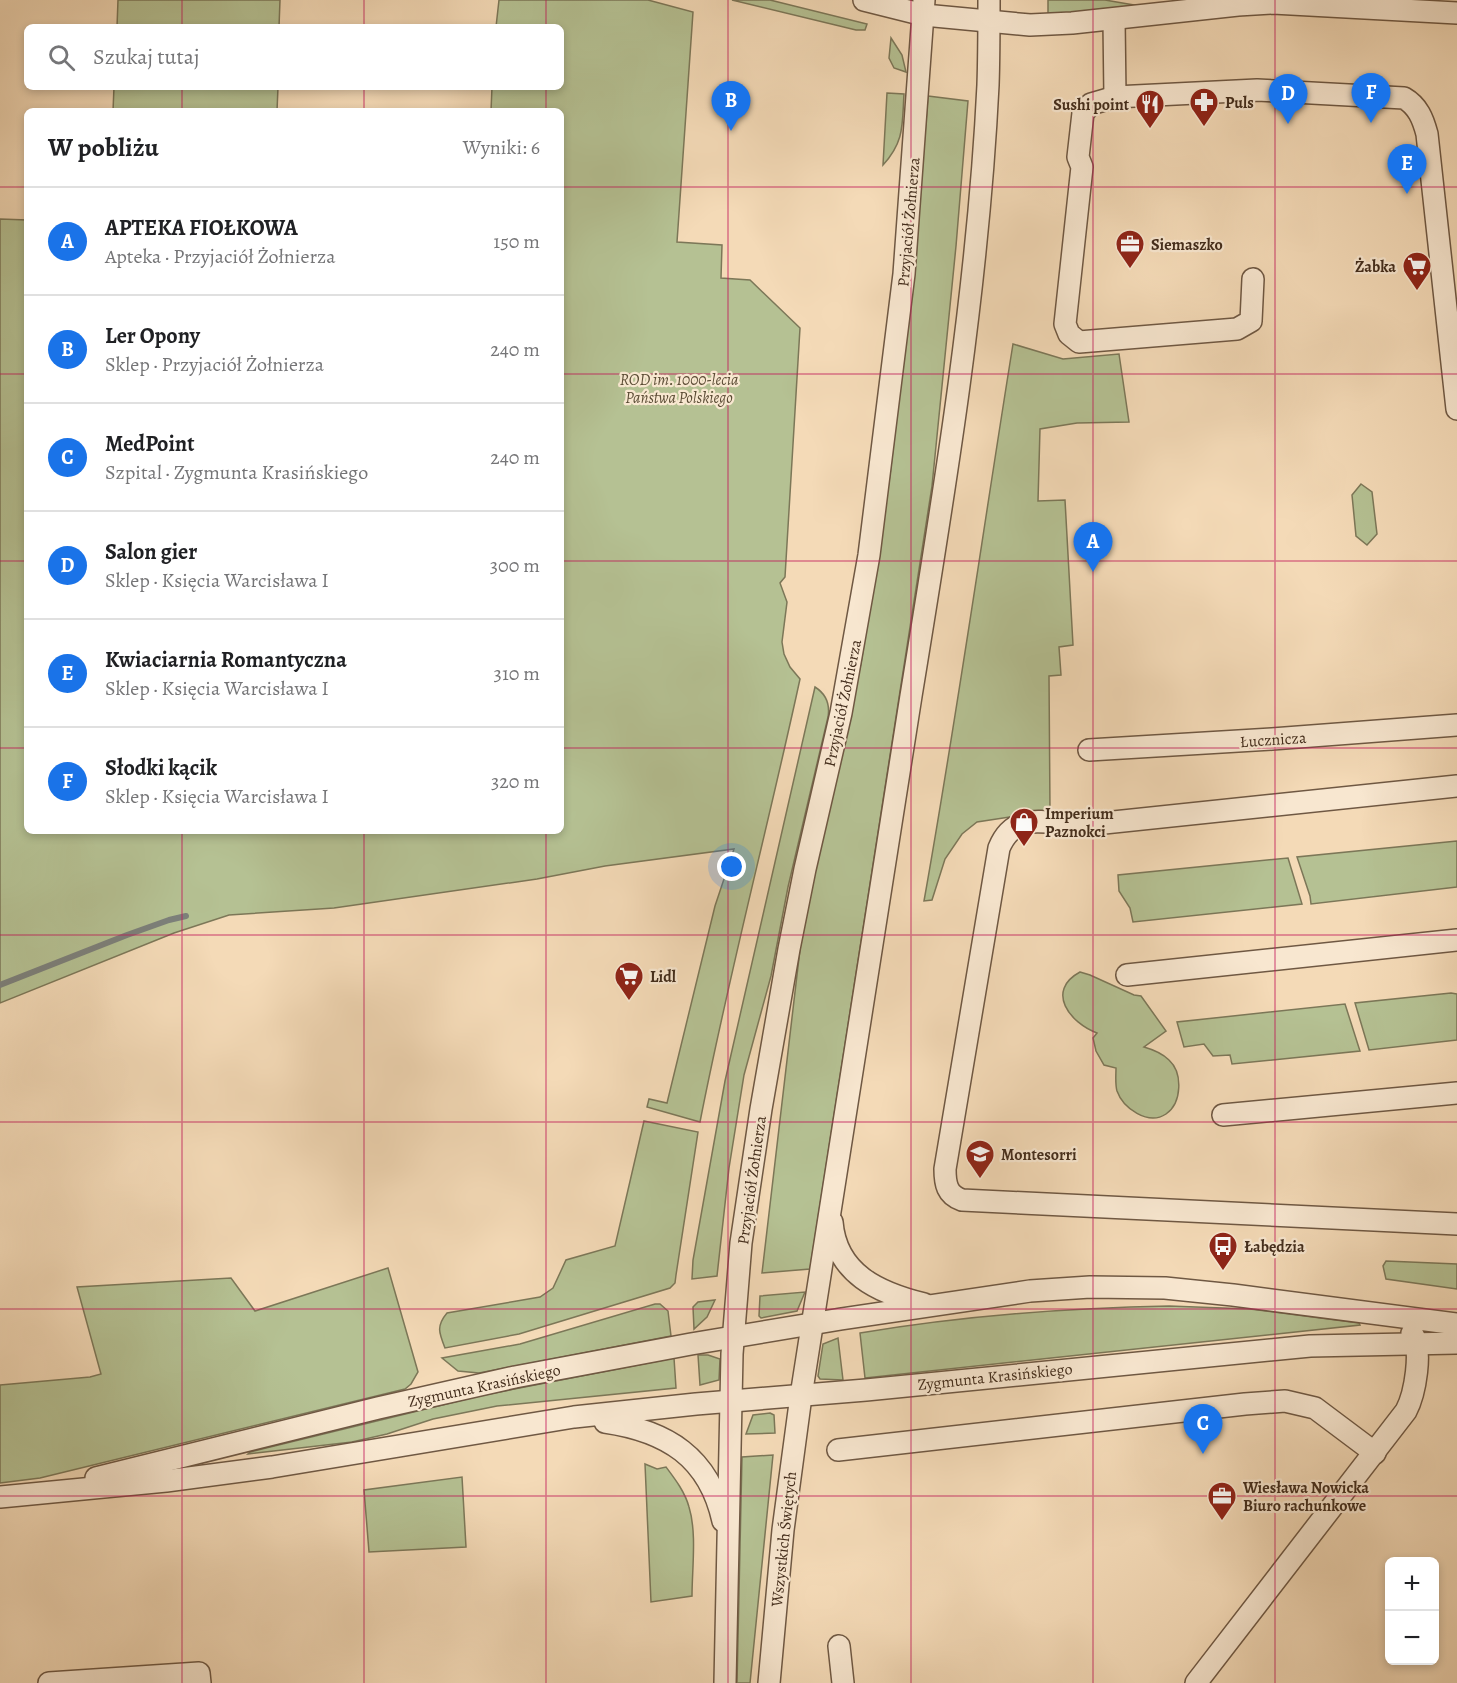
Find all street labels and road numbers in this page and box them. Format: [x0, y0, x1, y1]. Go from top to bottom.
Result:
street label: Przyjaciół Żołnierza [892, 156, 926, 288]
street label: Przyjaciół Żołnierza [819, 637, 867, 769]
street label: Łucznicza [1239, 727, 1308, 753]
street label: Przyjaciół Żołnierza [732, 1114, 772, 1246]
street label: Zygmunta Krasińskiego [917, 1358, 1074, 1396]
street label: Zygmunta Krasińskiego [406, 1359, 563, 1413]
street label: Wszystkich Świętych [766, 1470, 802, 1609]

